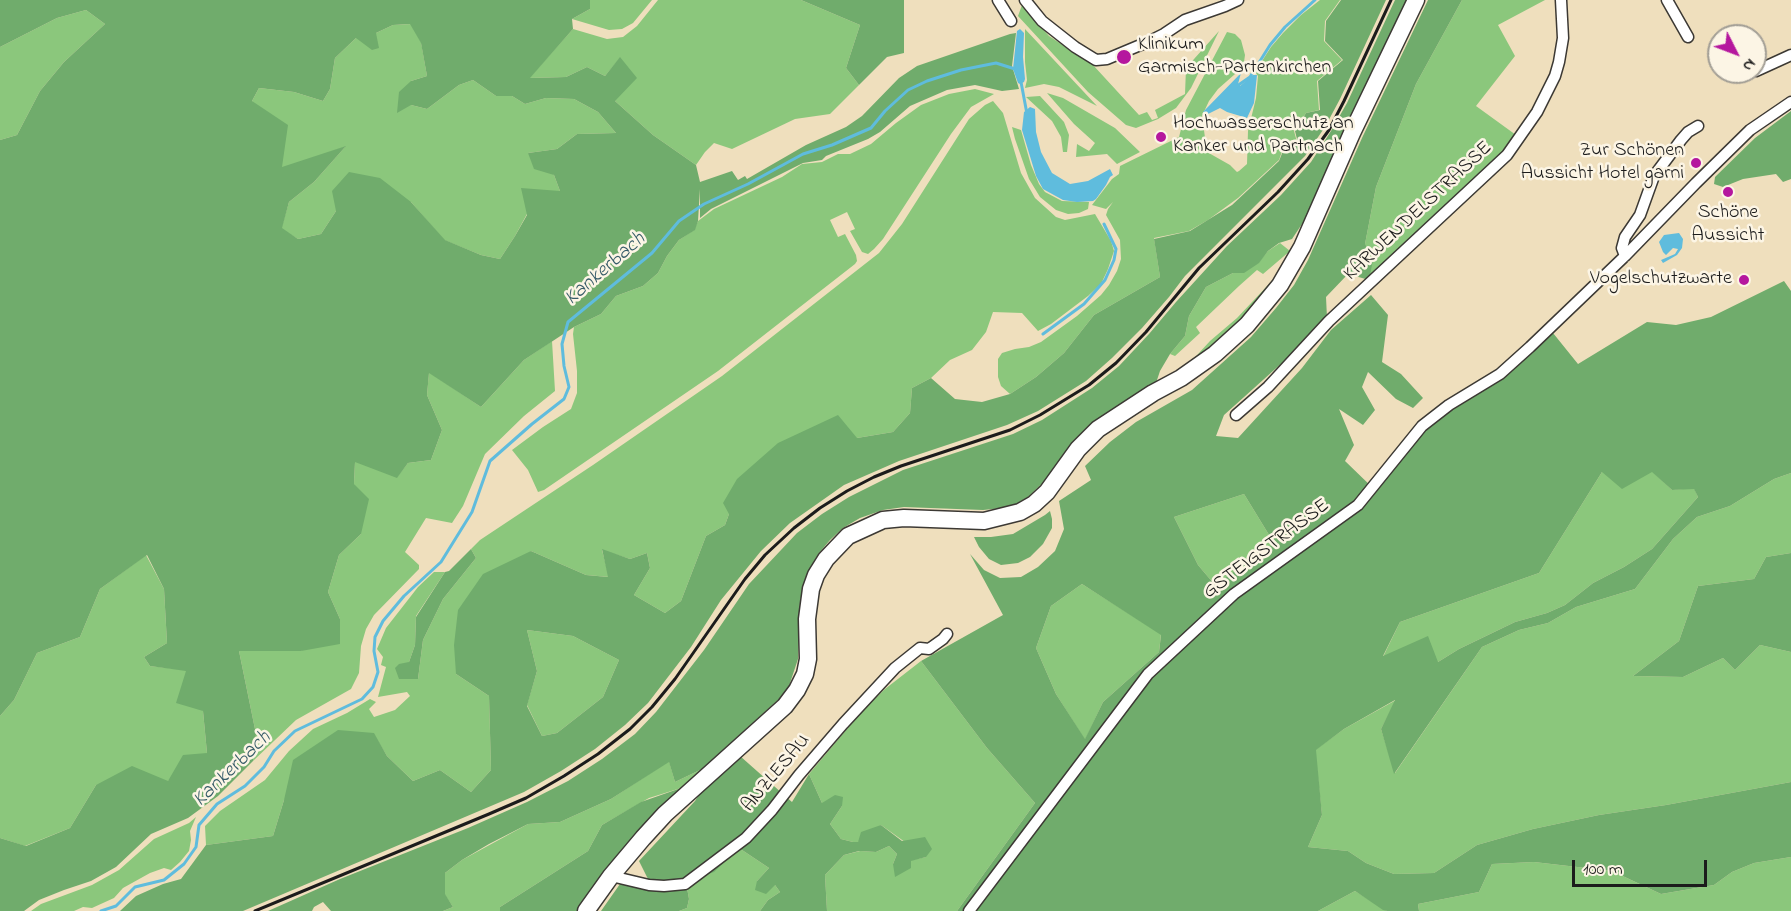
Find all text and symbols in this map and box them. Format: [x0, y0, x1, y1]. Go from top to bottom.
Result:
north arrow [1707, 24, 1767, 84]
place label: Klinikum Garmisch-Partenkirchen [1138, 34, 1331, 81]
marker: Klinikum Garmisch-Partenkirchen [1115, 48, 1133, 66]
text: N [1736, 53, 1761, 77]
place label: Hochwasserschutz an Kanker und Partnach [1173, 113, 1354, 160]
marker: Hochwasserschutz an Kanker und Partnach [1154, 130, 1168, 144]
street label: KARWENDELSTRASSE [1340, 137, 1498, 287]
place label: Zur Schönen Aussicht Hotel garni [1521, 140, 1684, 187]
marker: Zur Schönen Aussicht Hotel garni [1689, 156, 1703, 170]
marker: Schöne Aussicht [1721, 185, 1735, 199]
place label: Schöne Aussicht [1692, 202, 1764, 249]
water label: Kankerbach [560, 228, 652, 312]
place label: Vogelschutzwarte [1590, 268, 1732, 292]
marker: Vogelschutzwarte [1737, 273, 1751, 287]
street label: GSTEIGSTRASSE [1199, 495, 1335, 605]
water label: Kankerbach [189, 727, 277, 813]
street label: ANZLESAU [737, 730, 817, 818]
scale bar [1575, 848, 1710, 886]
text: 100 m [1583, 857, 1623, 883]

